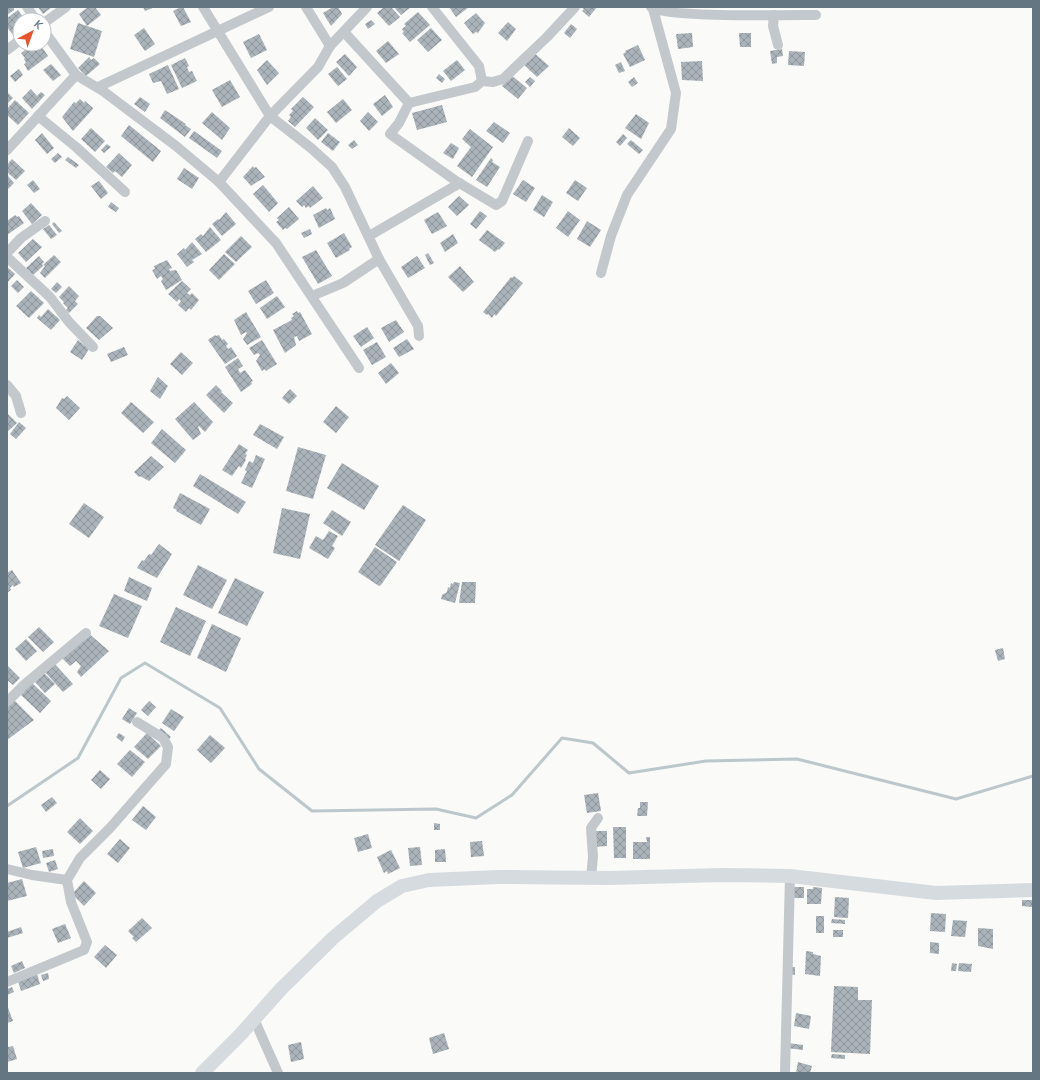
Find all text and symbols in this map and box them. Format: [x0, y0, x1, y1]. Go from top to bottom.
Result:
north arrow [12, 12, 52, 52]
text: K [31, 16, 47, 33]

